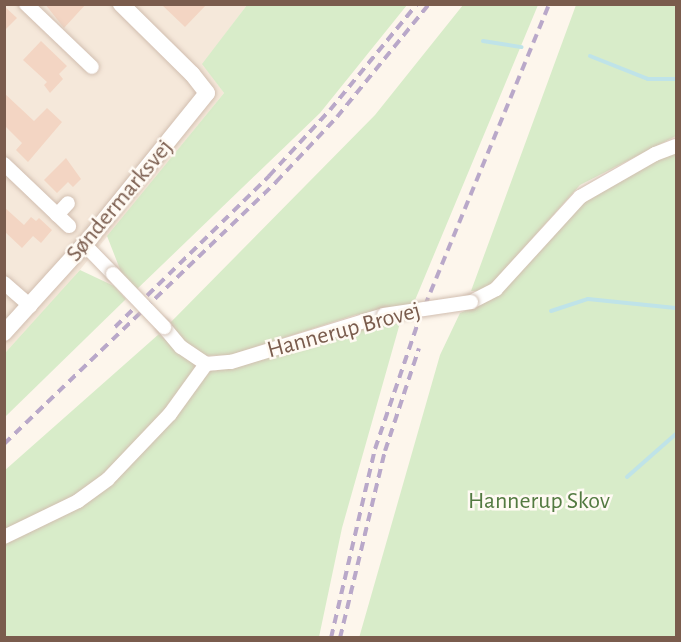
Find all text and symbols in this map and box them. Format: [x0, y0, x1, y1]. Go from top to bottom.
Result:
street label: Søndermarksvej [60, 134, 180, 268]
street label: Hannerup Brovej [264, 297, 424, 365]
park label: Hannerup Skov [468, 488, 610, 516]

